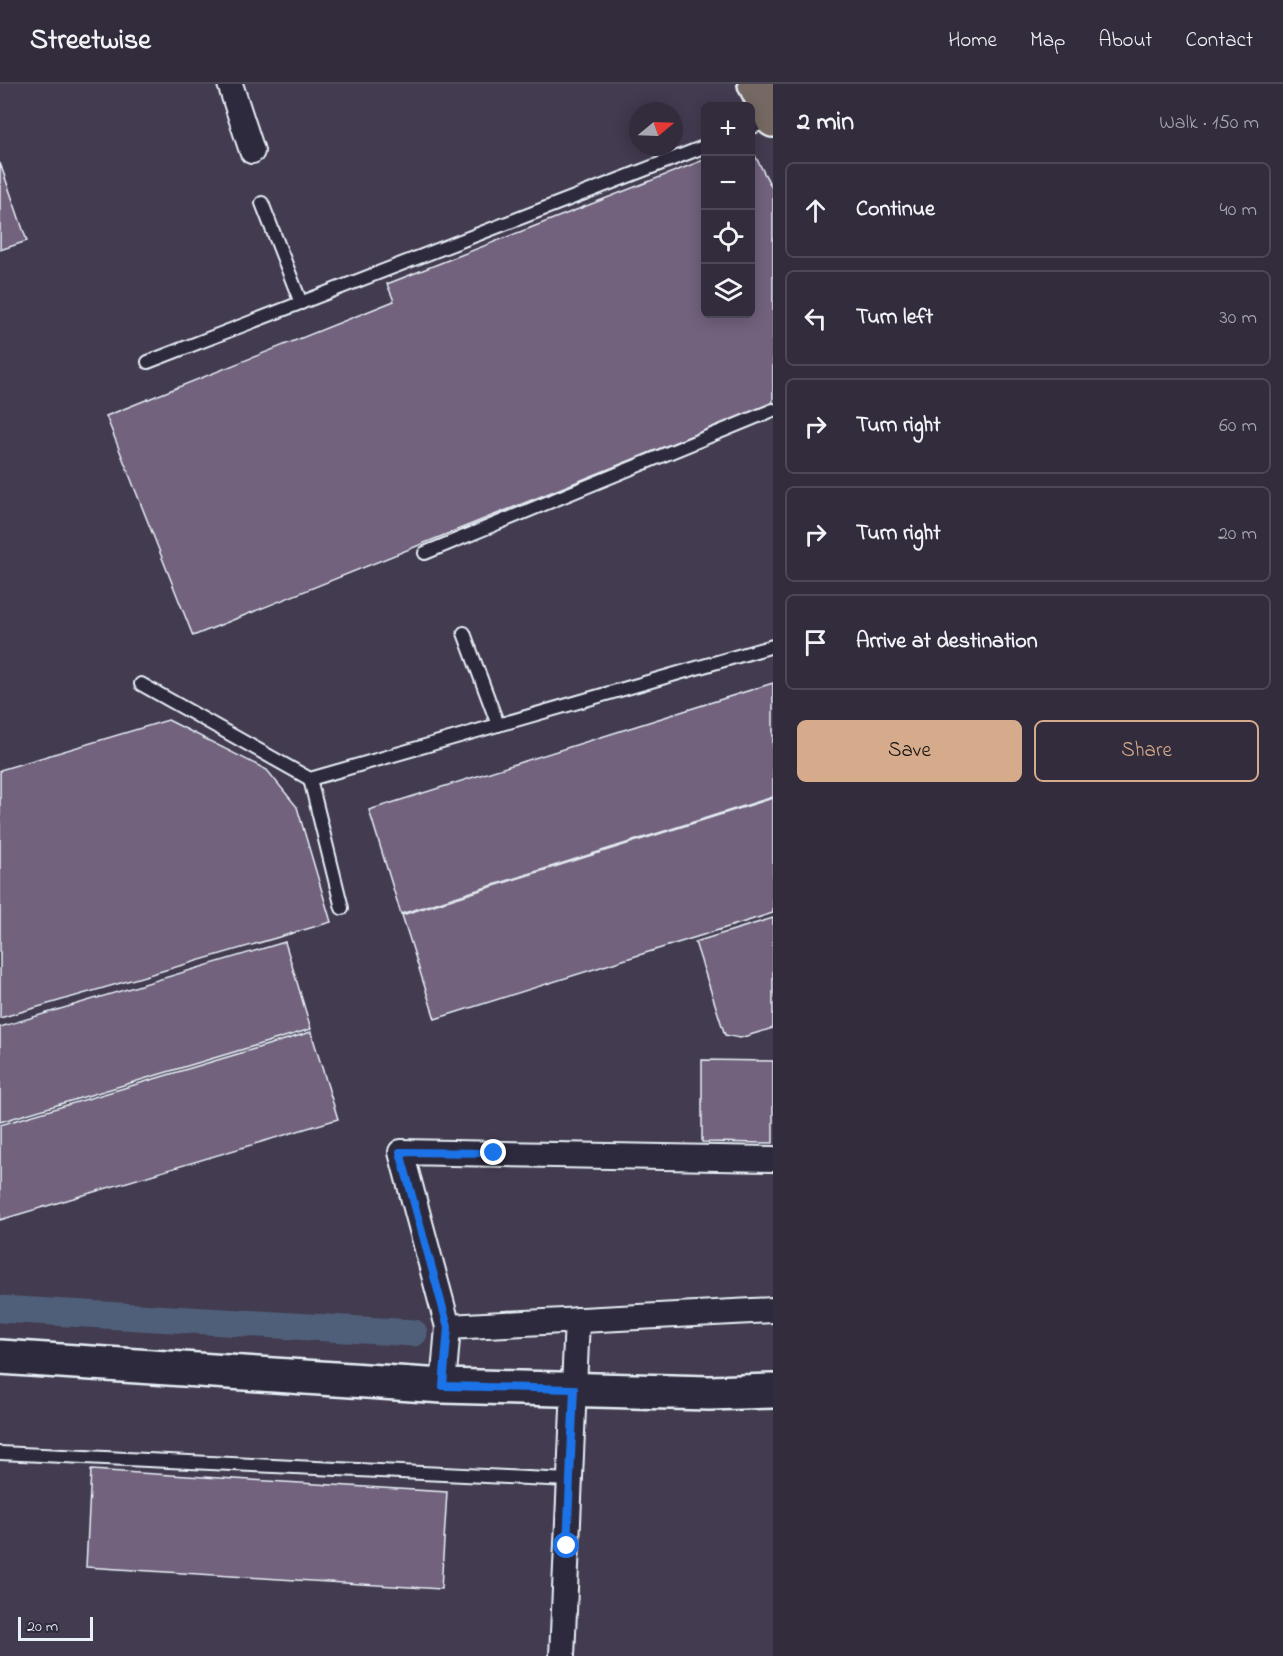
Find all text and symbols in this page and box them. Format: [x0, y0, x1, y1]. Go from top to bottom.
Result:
text: Streetwise [30, 21, 151, 62]
text: Home [948, 26, 997, 56]
text: Map [1030, 26, 1065, 56]
text: About [1098, 26, 1152, 56]
text: Contact [1185, 26, 1253, 56]
north arrow [629, 102, 683, 156]
map controls [701, 102, 755, 318]
button: + [701, 102, 755, 156]
text: 2 min [797, 104, 854, 142]
text: Walk · 150 m [1159, 109, 1259, 138]
button: − [701, 156, 755, 210]
icon: ahead [799, 194, 832, 227]
text: Continue [856, 194, 935, 226]
text: 40 m [1220, 196, 1257, 225]
button: locate [701, 210, 755, 264]
button: layers [701, 264, 755, 318]
icon: left [799, 302, 832, 335]
text: Turn left [856, 302, 933, 334]
text: 30 m [1220, 304, 1257, 333]
icon: right [799, 410, 832, 443]
text: Turn right [856, 410, 941, 442]
text: 60 m [1219, 412, 1257, 441]
icon: right [799, 518, 832, 551]
text: Turn right [856, 518, 941, 550]
text: 20 m [1218, 520, 1257, 549]
icon: arrive [799, 626, 832, 659]
text: Arrive at destination [856, 626, 1038, 658]
button: Save [797, 720, 1022, 782]
button: Share [1034, 720, 1259, 782]
route end [480, 1139, 506, 1165]
route start [553, 1532, 579, 1558]
scale bar [18, 1614, 93, 1642]
text: 20 m [27, 1615, 58, 1639]

